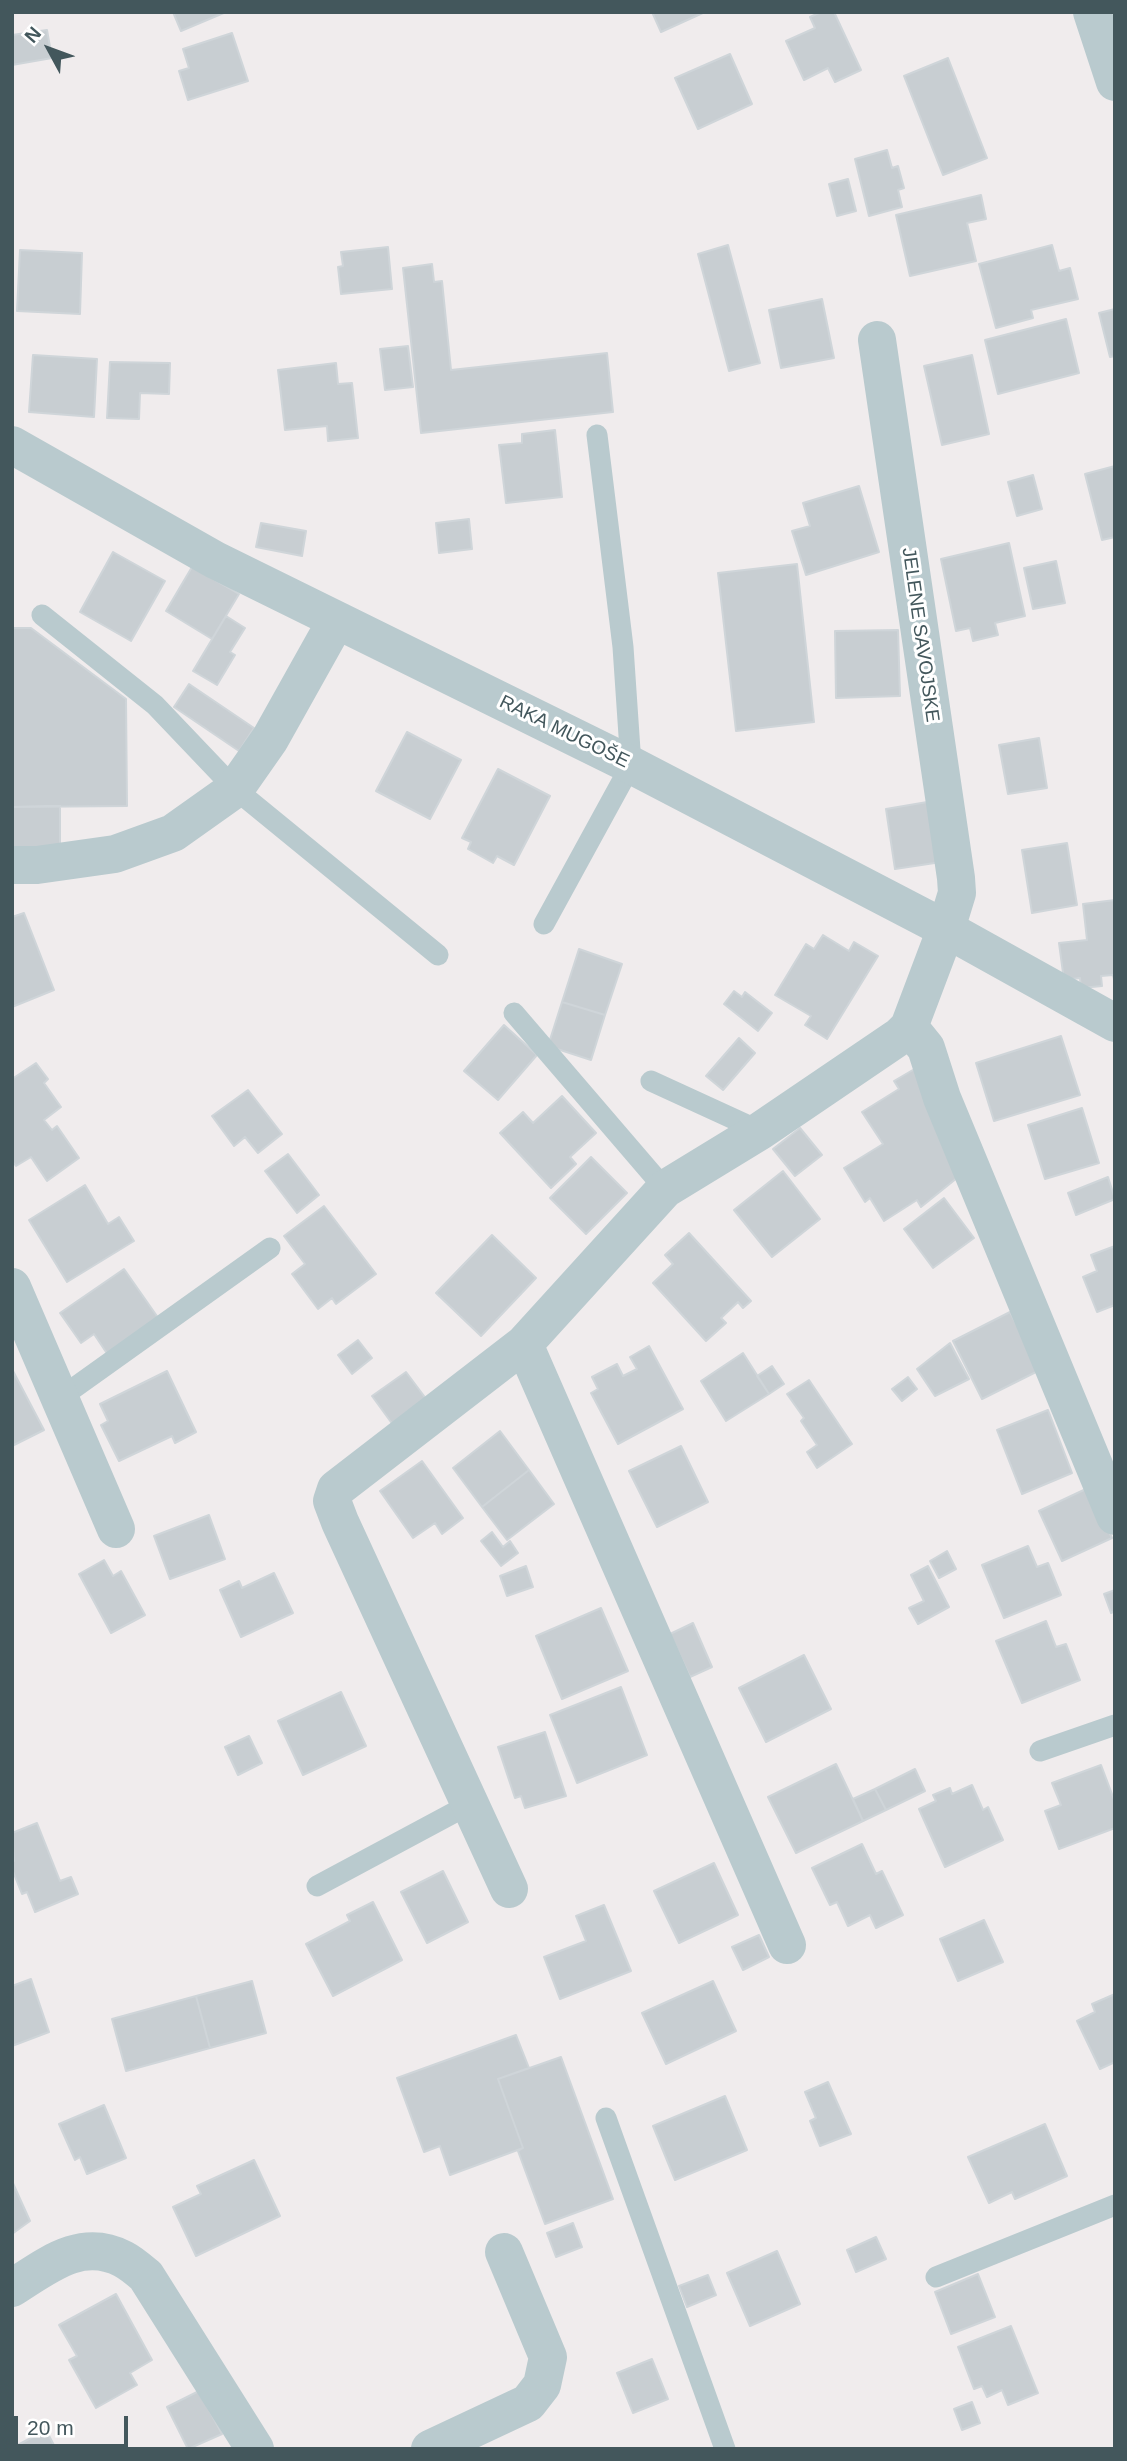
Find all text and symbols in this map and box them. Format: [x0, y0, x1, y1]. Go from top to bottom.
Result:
north arrow [14, 14, 84, 84]
text: N [20, 23, 45, 47]
street label: JELENE SAVOJSKE [896, 546, 944, 724]
street label: RAKA MUGOŠE [495, 691, 633, 773]
scale bar [18, 2402, 131, 2446]
text: 20 m [27, 2416, 74, 2439]

